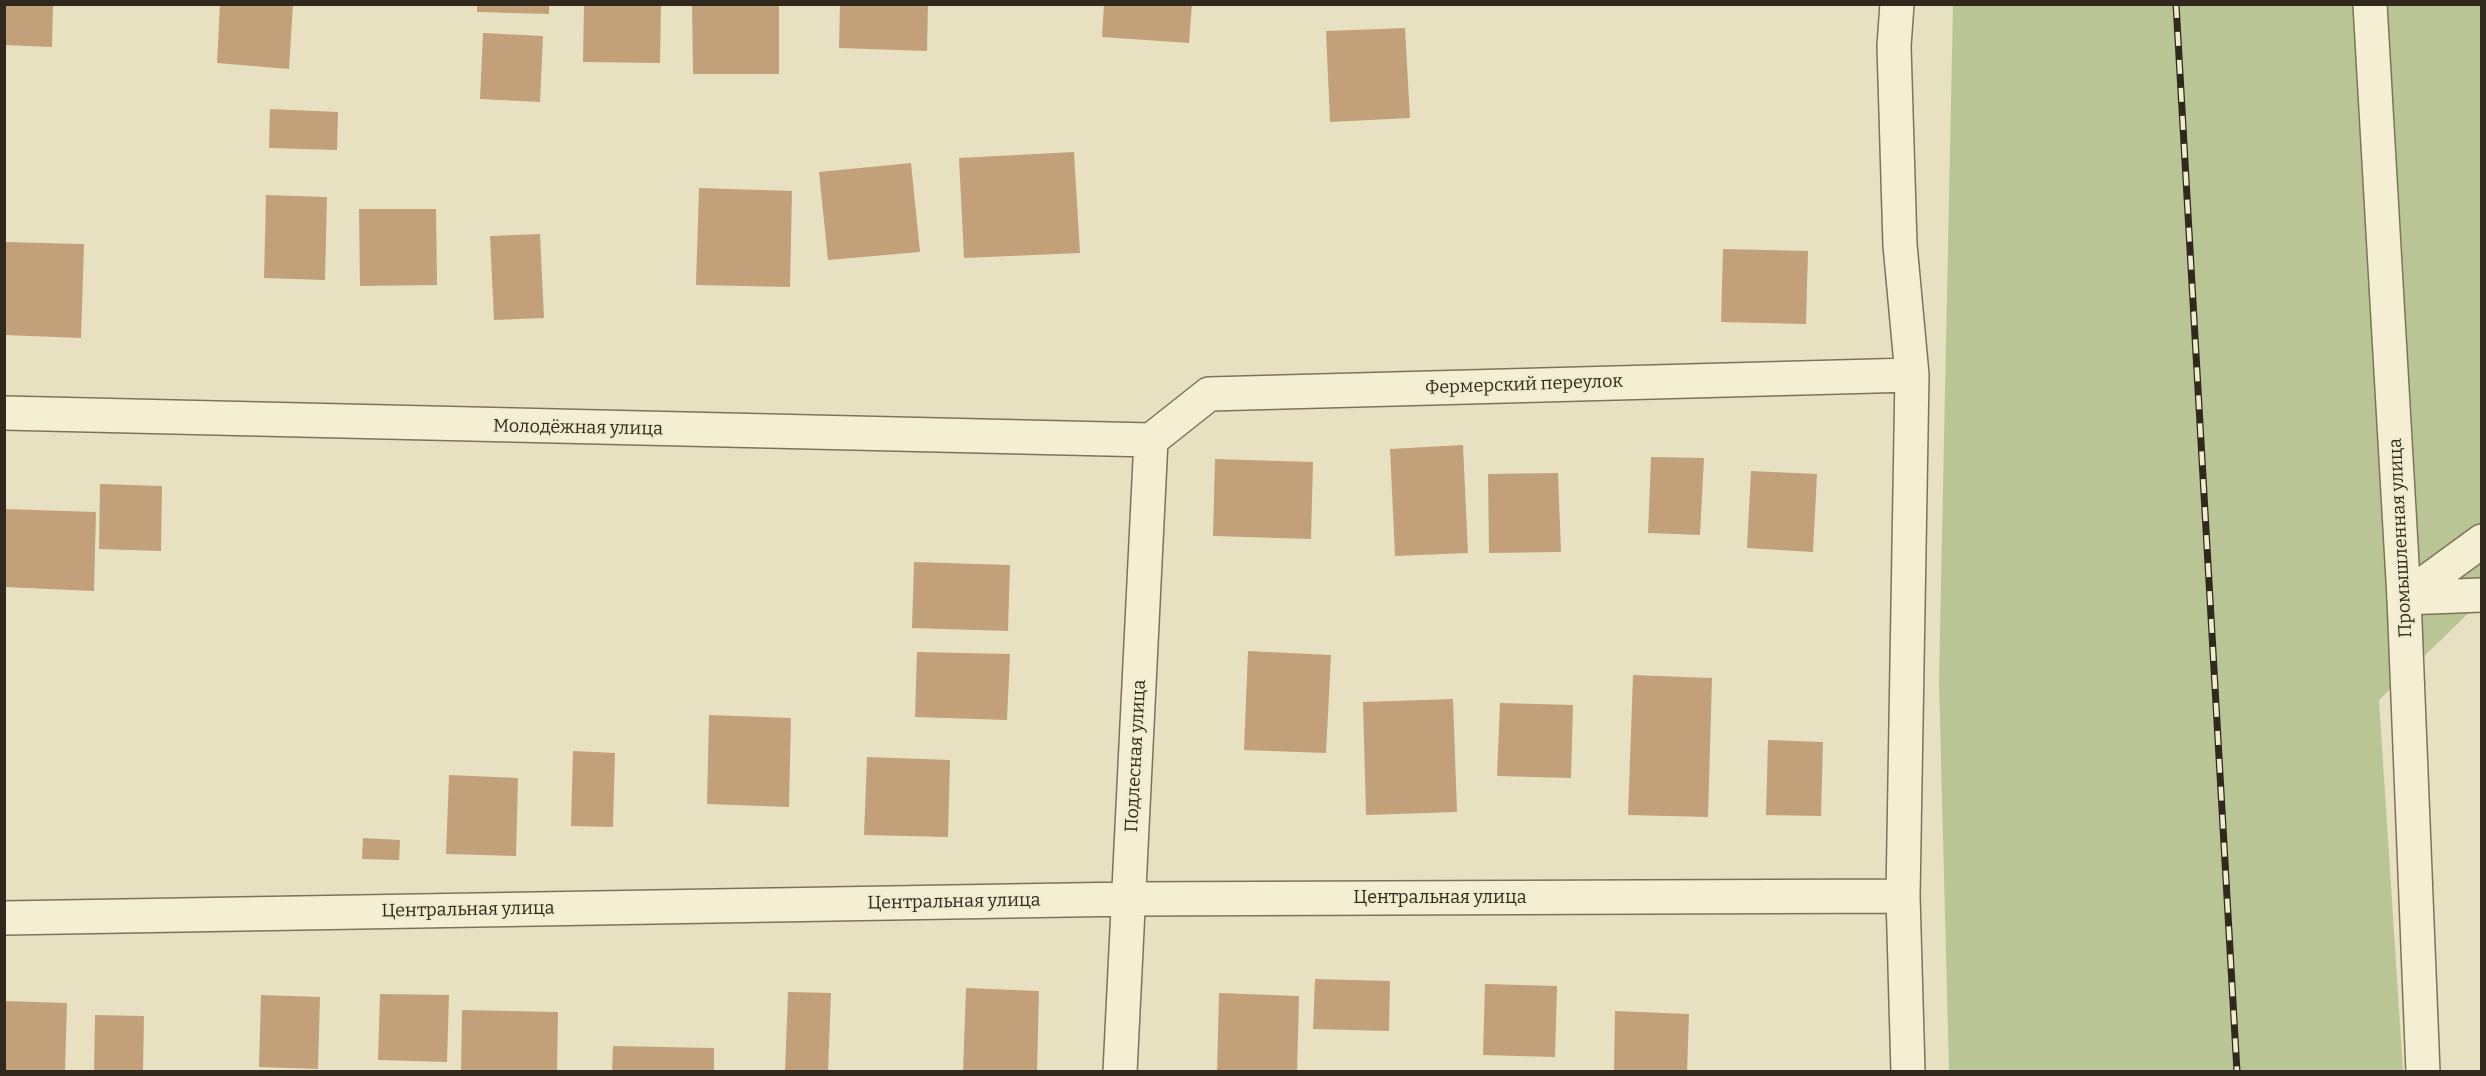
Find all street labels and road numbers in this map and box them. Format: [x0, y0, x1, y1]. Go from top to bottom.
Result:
street label: Фермерский переулок [1425, 371, 1623, 399]
street label: Молодёжная улица [493, 416, 663, 440]
street label: Промышленная улица [2385, 438, 2417, 638]
street label: Подлесная улица [1121, 679, 1151, 833]
street label: Центральная улица [1353, 887, 1527, 909]
street label: Центральная улица [867, 890, 1041, 914]
street label: Центральная улица [381, 898, 555, 922]

